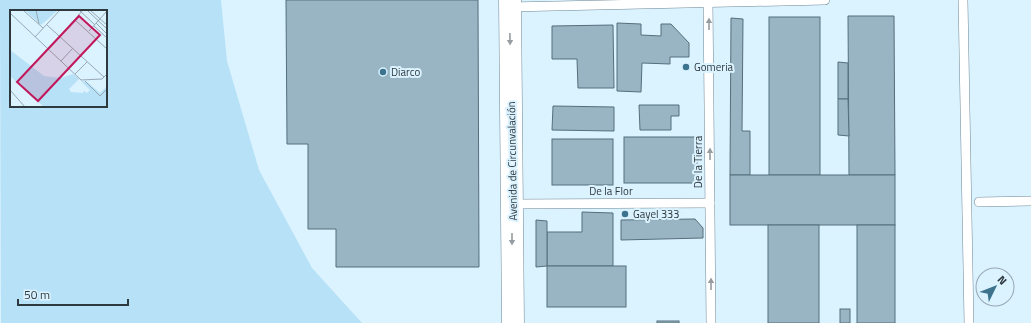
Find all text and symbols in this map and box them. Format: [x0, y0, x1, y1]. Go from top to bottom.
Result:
inset map [10, 10, 107, 107]
one-way arrow [705, 18, 712, 30]
one-way arrow [507, 33, 514, 45]
place label: Gomeria [694, 59, 734, 75]
marker: Gomeria [681, 62, 691, 72]
place label: Diarco [391, 64, 420, 80]
marker: Diarco [378, 67, 388, 77]
street label: Avenida de Circunvalación [503, 101, 521, 221]
street label: De la Tierra [690, 135, 706, 188]
one-way arrow [707, 147, 713, 160]
street label: De la Flor [589, 183, 633, 199]
place label: Gayel 333 [633, 206, 679, 222]
marker: Gayel 333 [620, 209, 630, 219]
one-way arrow [509, 233, 515, 246]
north arrow [975, 267, 1015, 307]
text: N [994, 272, 1011, 288]
one-way arrow [708, 277, 714, 290]
scale bar [18, 281, 128, 307]
text: 50 m [24, 285, 50, 304]

